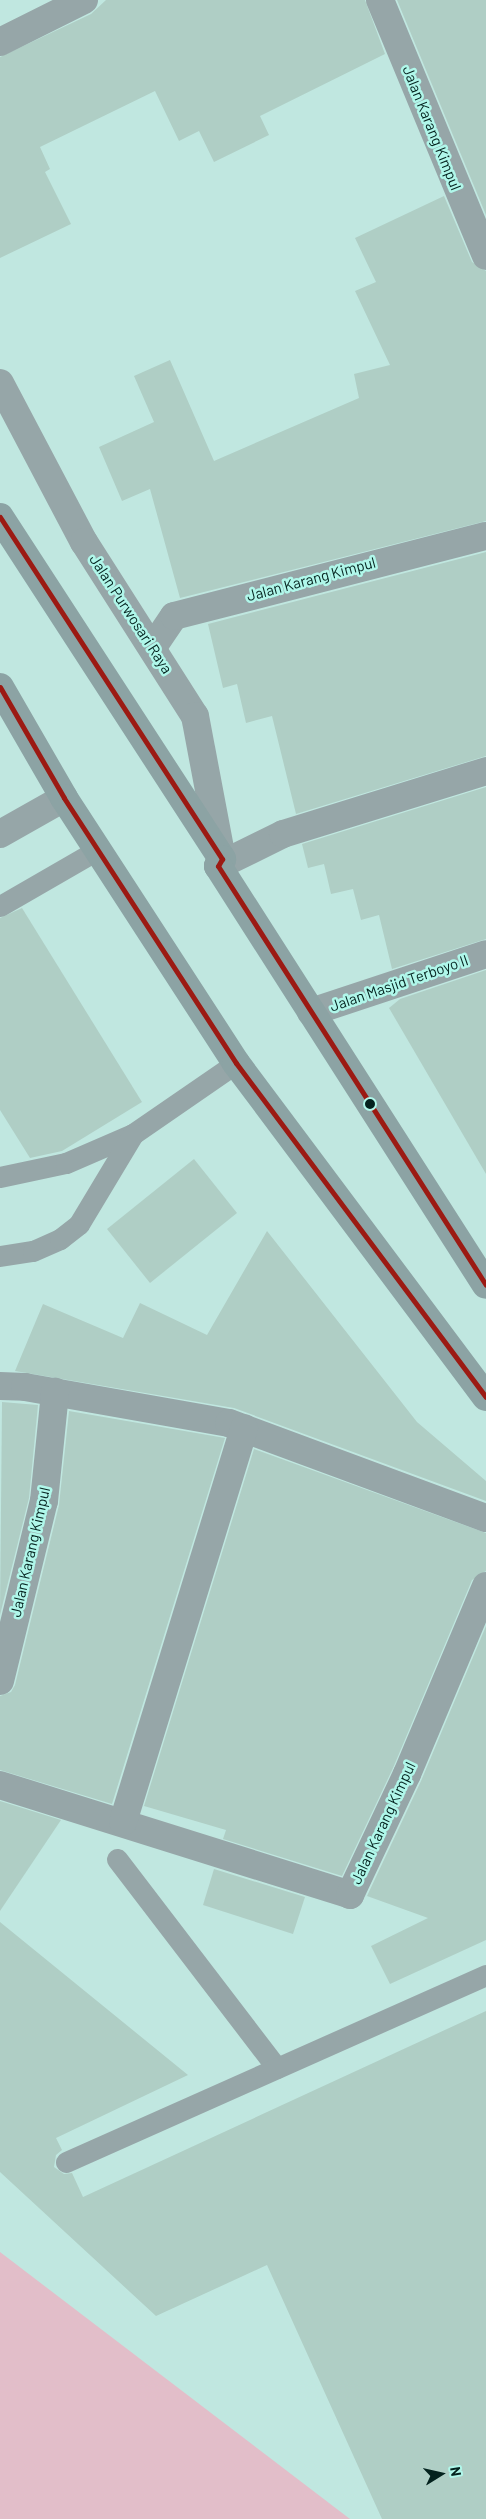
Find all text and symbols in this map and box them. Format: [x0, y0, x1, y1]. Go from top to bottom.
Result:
street label: Jalan Karang Kimpul [399, 63, 465, 193]
street label: Jalan Purwosari Raya [86, 551, 176, 677]
street label: Jalan Karang Kimpul [245, 553, 377, 605]
street label: Jalan Masjid Terboyo II [327, 951, 471, 1015]
unlabelled marker [365, 1099, 375, 1109]
street label: Jalan Karang Kimpul [6, 1485, 54, 1619]
street label: Jalan Karang Kimpul [347, 1759, 419, 1887]
north arrow [416, 2449, 466, 2499]
text: N [447, 2465, 465, 2477]

